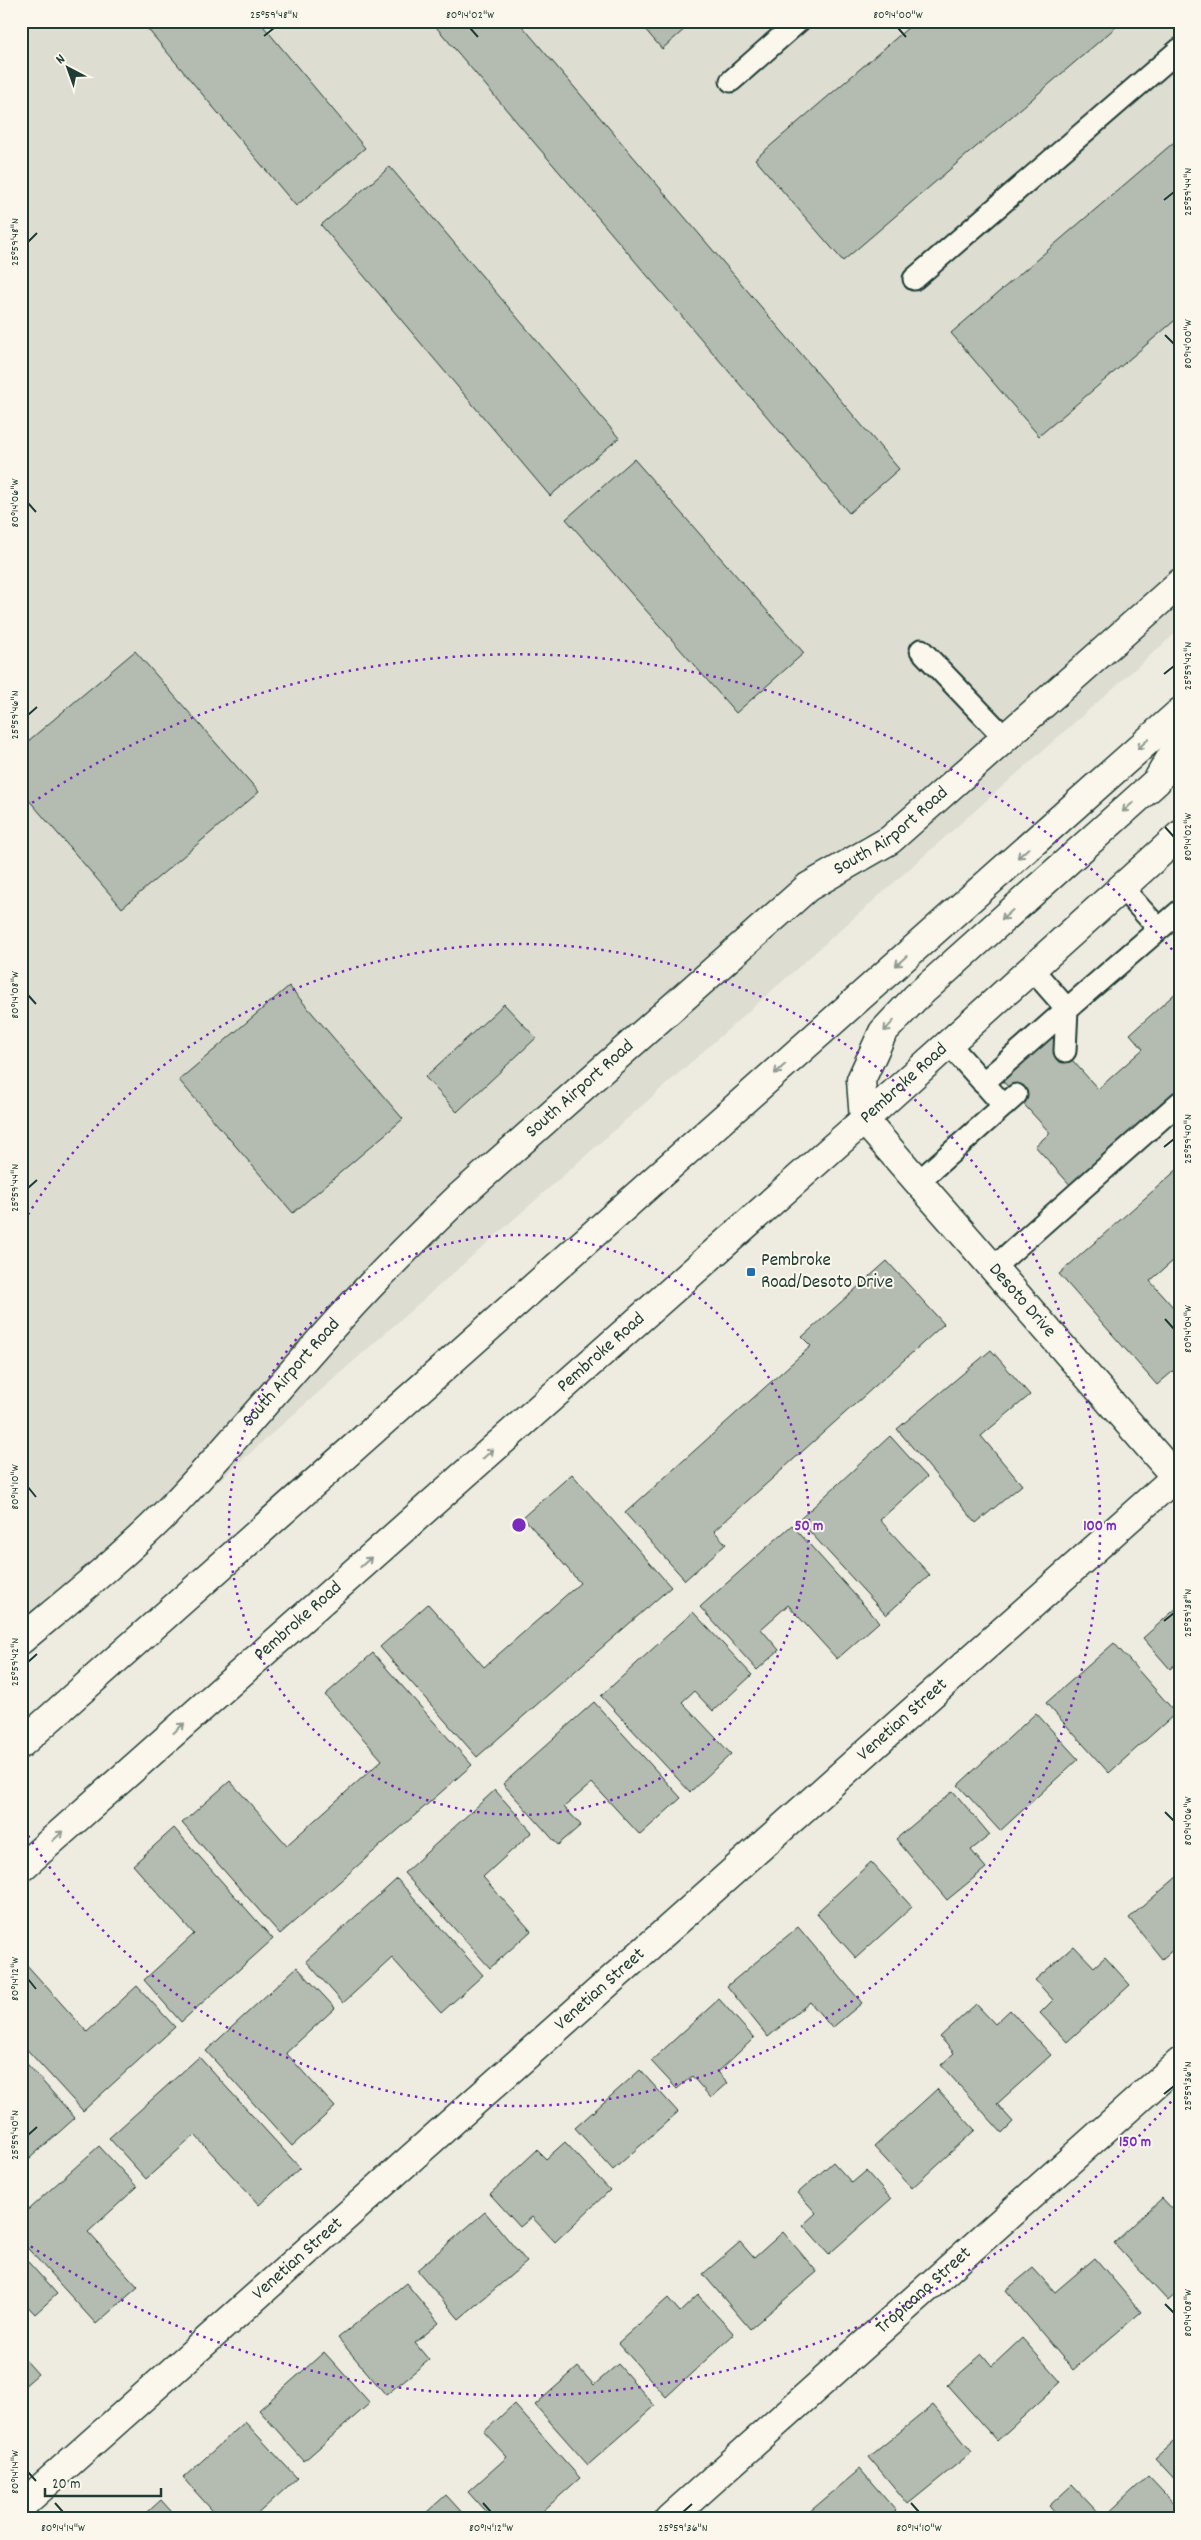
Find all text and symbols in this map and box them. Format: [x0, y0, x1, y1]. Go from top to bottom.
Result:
text: 25°59'48"N [250, 7, 298, 24]
text: 80°14'02"W [446, 7, 494, 24]
text: 80°14'00"W [873, 7, 923, 24]
north arrow [42, 42, 92, 92]
text: N [52, 50, 70, 70]
text: 25°59'44"N [1180, 168, 1197, 216]
text: 25°59'48"N [7, 218, 24, 266]
text: 80°14'00"W [1180, 319, 1197, 369]
text: 80°14'06"W [7, 479, 24, 527]
text: 25°59'42"N [1180, 642, 1197, 690]
text: 25°59'46"N [7, 690, 24, 740]
one-way arrow [1137, 738, 1150, 750]
street label: South Airport Road [829, 781, 955, 883]
one-way arrow [1122, 801, 1135, 813]
text: 80°14'02"W [1180, 813, 1197, 861]
one-way arrow [1016, 847, 1029, 859]
one-way arrow [1001, 909, 1014, 921]
one-way arrow [895, 955, 908, 967]
text: 80°14'08"W [7, 971, 24, 1019]
one-way arrow [883, 1020, 895, 1033]
street label: South Airport Road [520, 1034, 640, 1145]
street label: Pembroke Road [854, 1037, 954, 1131]
one-way arrow [773, 1063, 786, 1075]
text: 25°59'40"N [1180, 1114, 1197, 1164]
text: 25°59'44"N [7, 1164, 24, 1212]
place label: Pembroke Road/Desoto Drive [761, 1248, 893, 1297]
street label: Desoto Drive [982, 1258, 1062, 1344]
marker: Pembroke Road/Desoto Drive [745, 1266, 757, 1278]
text: 80°14'04"W [1180, 1305, 1197, 1353]
street label: Pembroke Road [551, 1306, 652, 1400]
street label: South Airport Road [236, 1312, 347, 1434]
one-way arrow [481, 1449, 494, 1460]
text: 80°14'10"W [7, 1464, 24, 1510]
centre of rings [510, 1516, 528, 1534]
text: 50 m [795, 1516, 823, 1538]
text: 100 m [1083, 1516, 1117, 1538]
one-way arrow [360, 1556, 373, 1568]
street label: Pembroke Road [248, 1575, 349, 1668]
text: 25°59'38"N [1180, 1589, 1197, 1637]
text: 25°59'42"N [7, 1638, 24, 1686]
street label: Venetian Street [851, 1672, 954, 1768]
one-way arrow [173, 1722, 186, 1734]
text: 80°14'06"W [1180, 1797, 1197, 1845]
one-way arrow [51, 1830, 64, 1842]
street label: Venetian Street [549, 1942, 652, 2038]
text: 80°14'12"W [7, 1957, 24, 2001]
text: 25°59'36"N [1180, 2061, 1197, 2111]
text: 25°59'40"N [7, 2110, 24, 2160]
text: 150 m [1119, 2132, 1151, 2154]
street label: Venetian Street [247, 2211, 349, 2307]
street label: Tropicana Street [870, 2241, 978, 2341]
text: 80°14'08"W [1180, 2289, 1197, 2337]
text: 80°14'14"W [7, 2450, 24, 2494]
scale bar [45, 2465, 161, 2497]
text: 20 m [52, 2474, 80, 2496]
text: 80°14'14"W [41, 2520, 85, 2537]
text: 80°14'12"W [469, 2520, 513, 2537]
text: 25°59'36"N [658, 2520, 708, 2537]
text: 80°14'10"W [896, 2520, 942, 2537]

